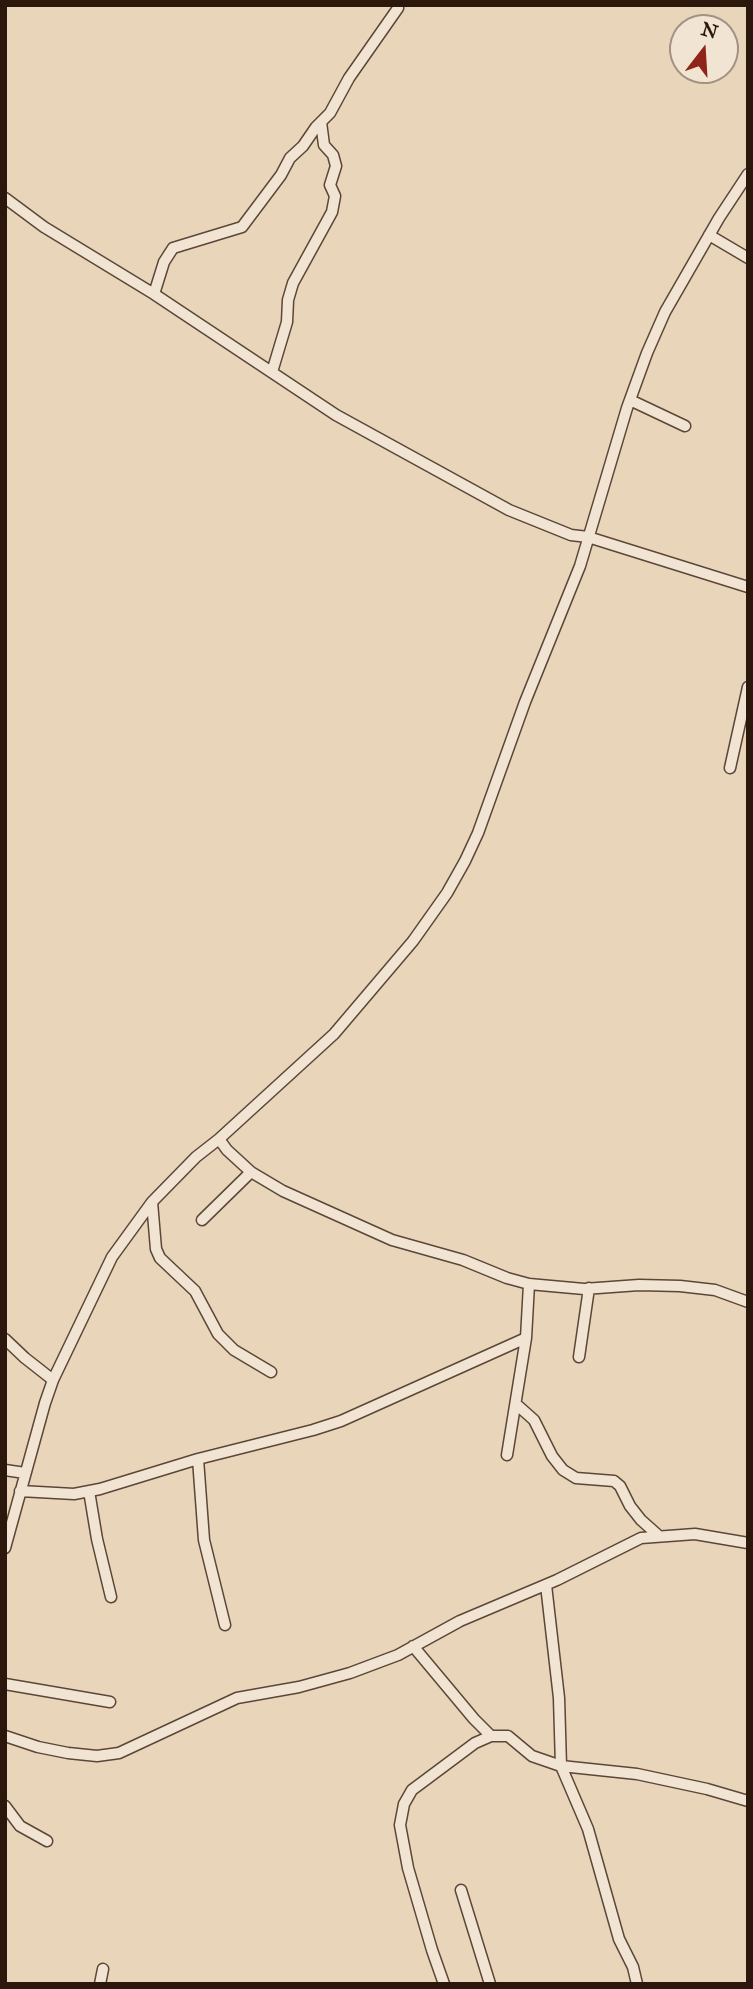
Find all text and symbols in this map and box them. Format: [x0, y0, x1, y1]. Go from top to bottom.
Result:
north arrow [669, 14, 739, 84]
text: N [699, 17, 721, 44]

